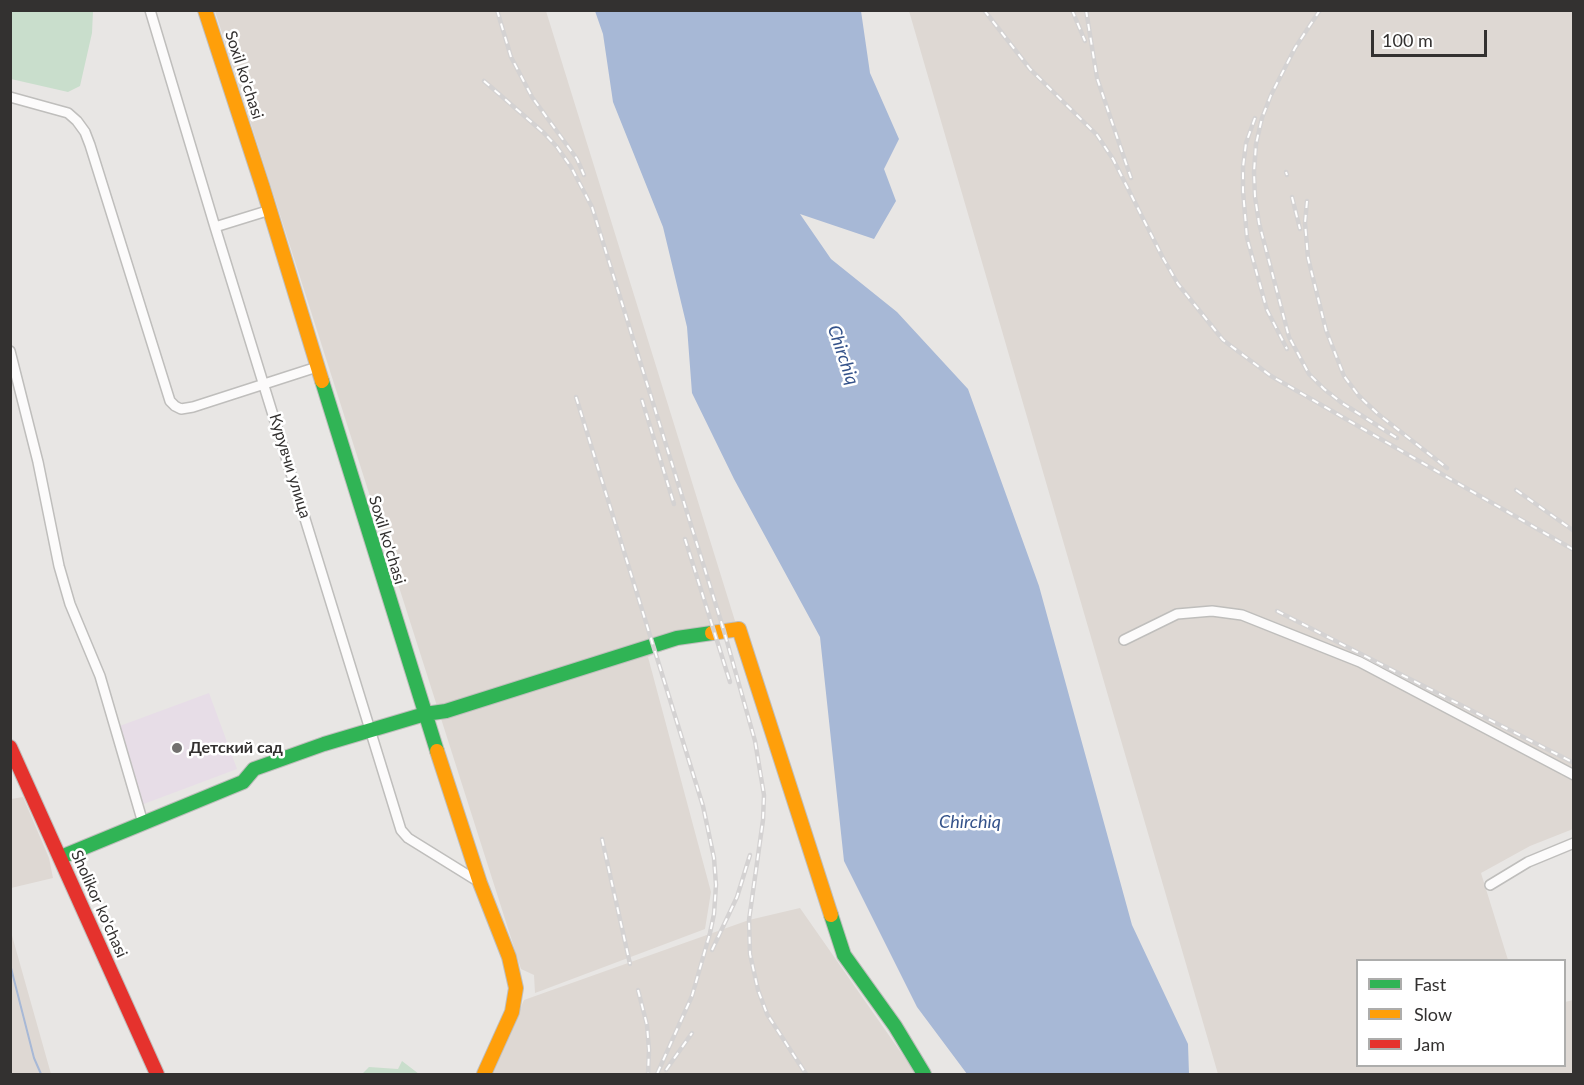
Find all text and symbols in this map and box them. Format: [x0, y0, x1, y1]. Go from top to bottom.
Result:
scale bar [1374, 18, 1490, 56]
street label: Soxil ko'chasi [221, 28, 267, 122]
text: 100 m [1382, 29, 1433, 51]
water label: Chirchiq [823, 322, 863, 388]
street label: Курувчи улица [265, 411, 315, 521]
street label: Soxil ko'chasi [364, 493, 410, 587]
place label: Детский сад [189, 738, 283, 758]
marker: Детский сад [170, 741, 184, 755]
water label: Chirchiq [939, 811, 1001, 833]
street label: Sholikor ko'chasi [67, 847, 131, 961]
legend [1356, 959, 1566, 1067]
text: Fast [1414, 973, 1446, 995]
text: Slow [1414, 1003, 1452, 1025]
text: Jam [1414, 1033, 1445, 1055]

